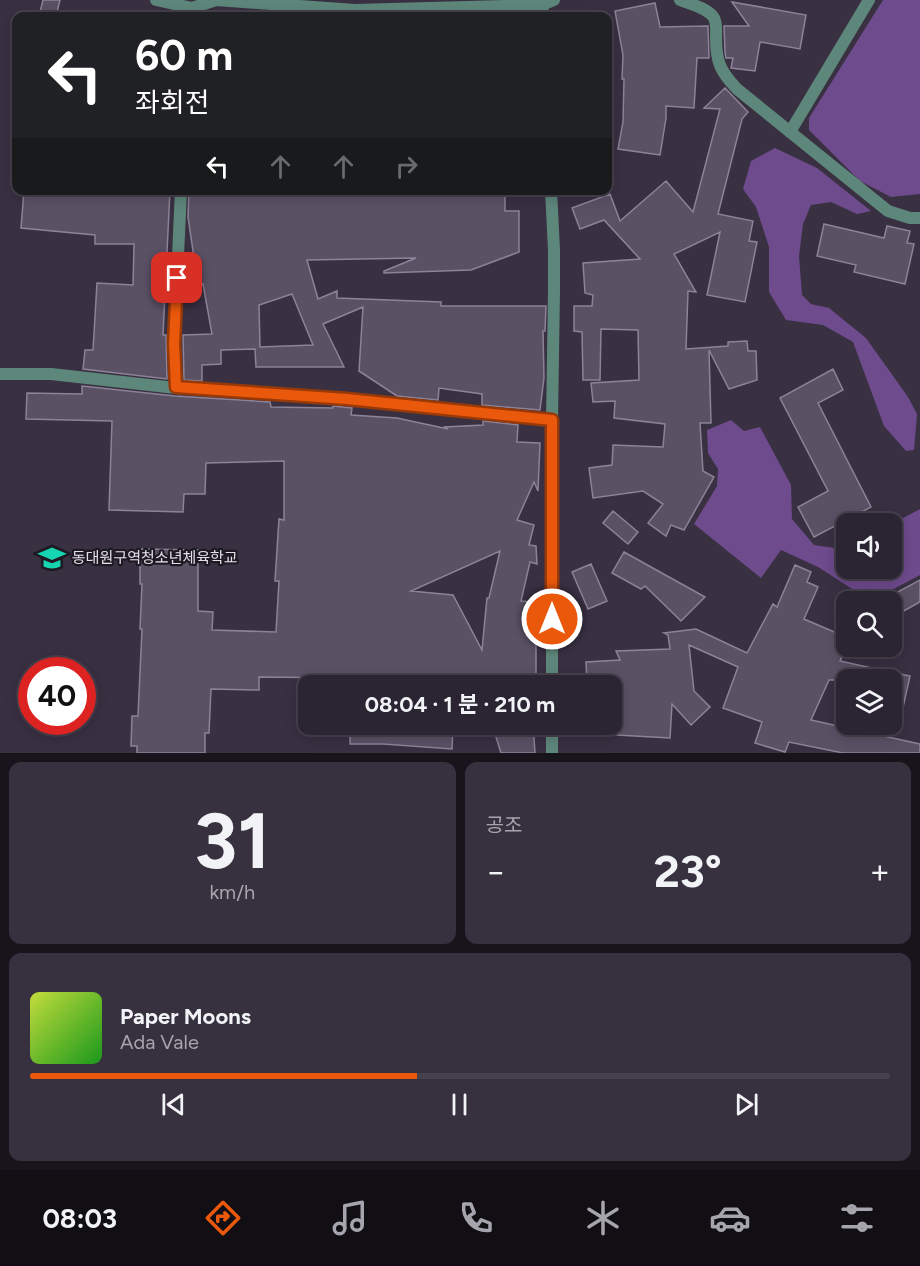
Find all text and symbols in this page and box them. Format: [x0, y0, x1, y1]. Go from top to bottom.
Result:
text: 60 m [135, 30, 233, 81]
icon: left [36, 36, 114, 114]
text: 좌회전 [135, 86, 210, 119]
icon: left [201, 150, 234, 183]
icon: ahead [264, 150, 297, 183]
icon: ahead [327, 150, 360, 183]
icon: right [390, 150, 423, 183]
pin [151, 252, 202, 303]
icon: arrive [160, 261, 193, 294]
map controls [836, 513, 902, 735]
button: sound [836, 513, 902, 579]
school or university icon: 동대원구역청소년체육학교 [37, 543, 67, 573]
place label: 동대원구역청소년체육학교 [72, 549, 238, 567]
position arrow [520, 587, 584, 651]
button: search [836, 591, 902, 657]
speed limit sign: 40 [18, 657, 96, 735]
button: layers [836, 669, 902, 735]
text: 08:04 · 1 분 · 210 m [365, 691, 555, 718]
text: 31 [194, 794, 270, 888]
text: 공조 [486, 813, 522, 837]
text: 23° [654, 844, 722, 898]
text: − [486, 852, 506, 891]
text: + [869, 852, 890, 891]
text: km/h [209, 880, 255, 904]
text: Paper Moons [120, 1003, 251, 1030]
text: Ada Vale [120, 1030, 199, 1054]
icon: previous [157, 1088, 190, 1121]
icon: pause [443, 1088, 476, 1121]
icon: next [730, 1088, 763, 1121]
icon: directions [202, 1197, 244, 1239]
icon: music [329, 1197, 371, 1239]
icon: phone [455, 1197, 497, 1239]
icon: climate [582, 1197, 624, 1239]
icon: car [709, 1197, 751, 1239]
icon: filters [836, 1197, 878, 1239]
text: 08:03 [42, 1202, 117, 1235]

